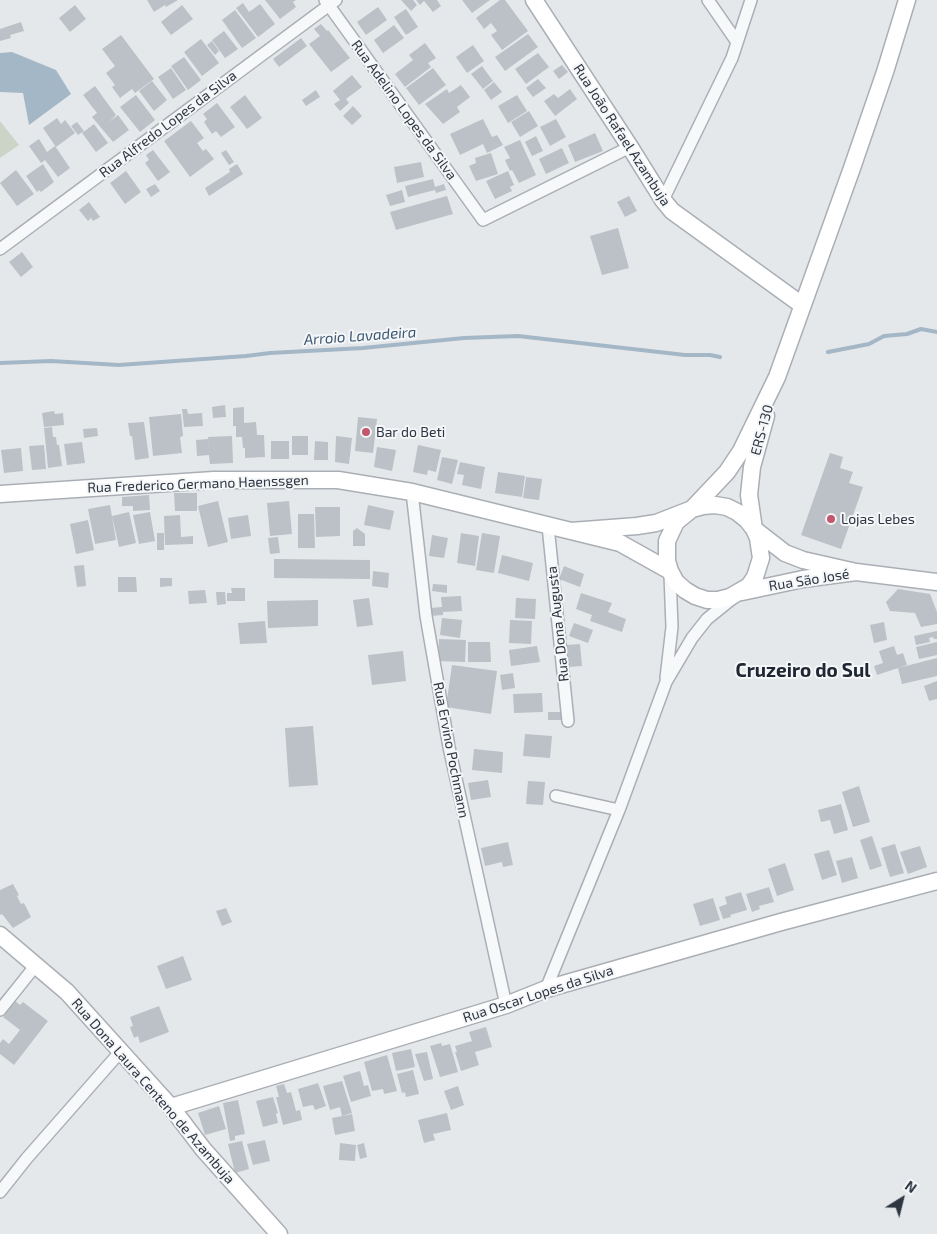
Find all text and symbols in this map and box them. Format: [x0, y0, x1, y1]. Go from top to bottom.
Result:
street label: Rua Adelino Lopes da Silva [348, 37, 460, 183]
street label: Rua João Rafael Azambuja [570, 61, 674, 209]
street label: Rua Alfredo Lopes da Silva [96, 67, 240, 181]
water label: Arroio Lavadeira [303, 323, 417, 349]
street label: ERS-130 [747, 403, 777, 457]
place label: Bar do Beti [376, 424, 445, 440]
marker: Bar do Beti [360, 426, 372, 438]
street label: Rua Frederico Germano Haenssgen [87, 472, 309, 496]
place label: Lojas Lebes [841, 511, 915, 527]
marker: Lojas Lebes [825, 513, 837, 525]
street label: Rua Dona Augusta [544, 565, 572, 683]
street label: Rua São José [767, 565, 851, 595]
district label: Cruzeiro do Sul [735, 660, 871, 682]
street label: Rua Ervino Pochmann [430, 681, 472, 819]
street label: Rua Oscar Lopes da Silva [461, 962, 615, 1026]
street label: Rua Dona Laura Centeno de Azambuja [68, 995, 238, 1187]
north arrow [877, 1174, 927, 1224]
text: N [902, 1177, 920, 1196]

